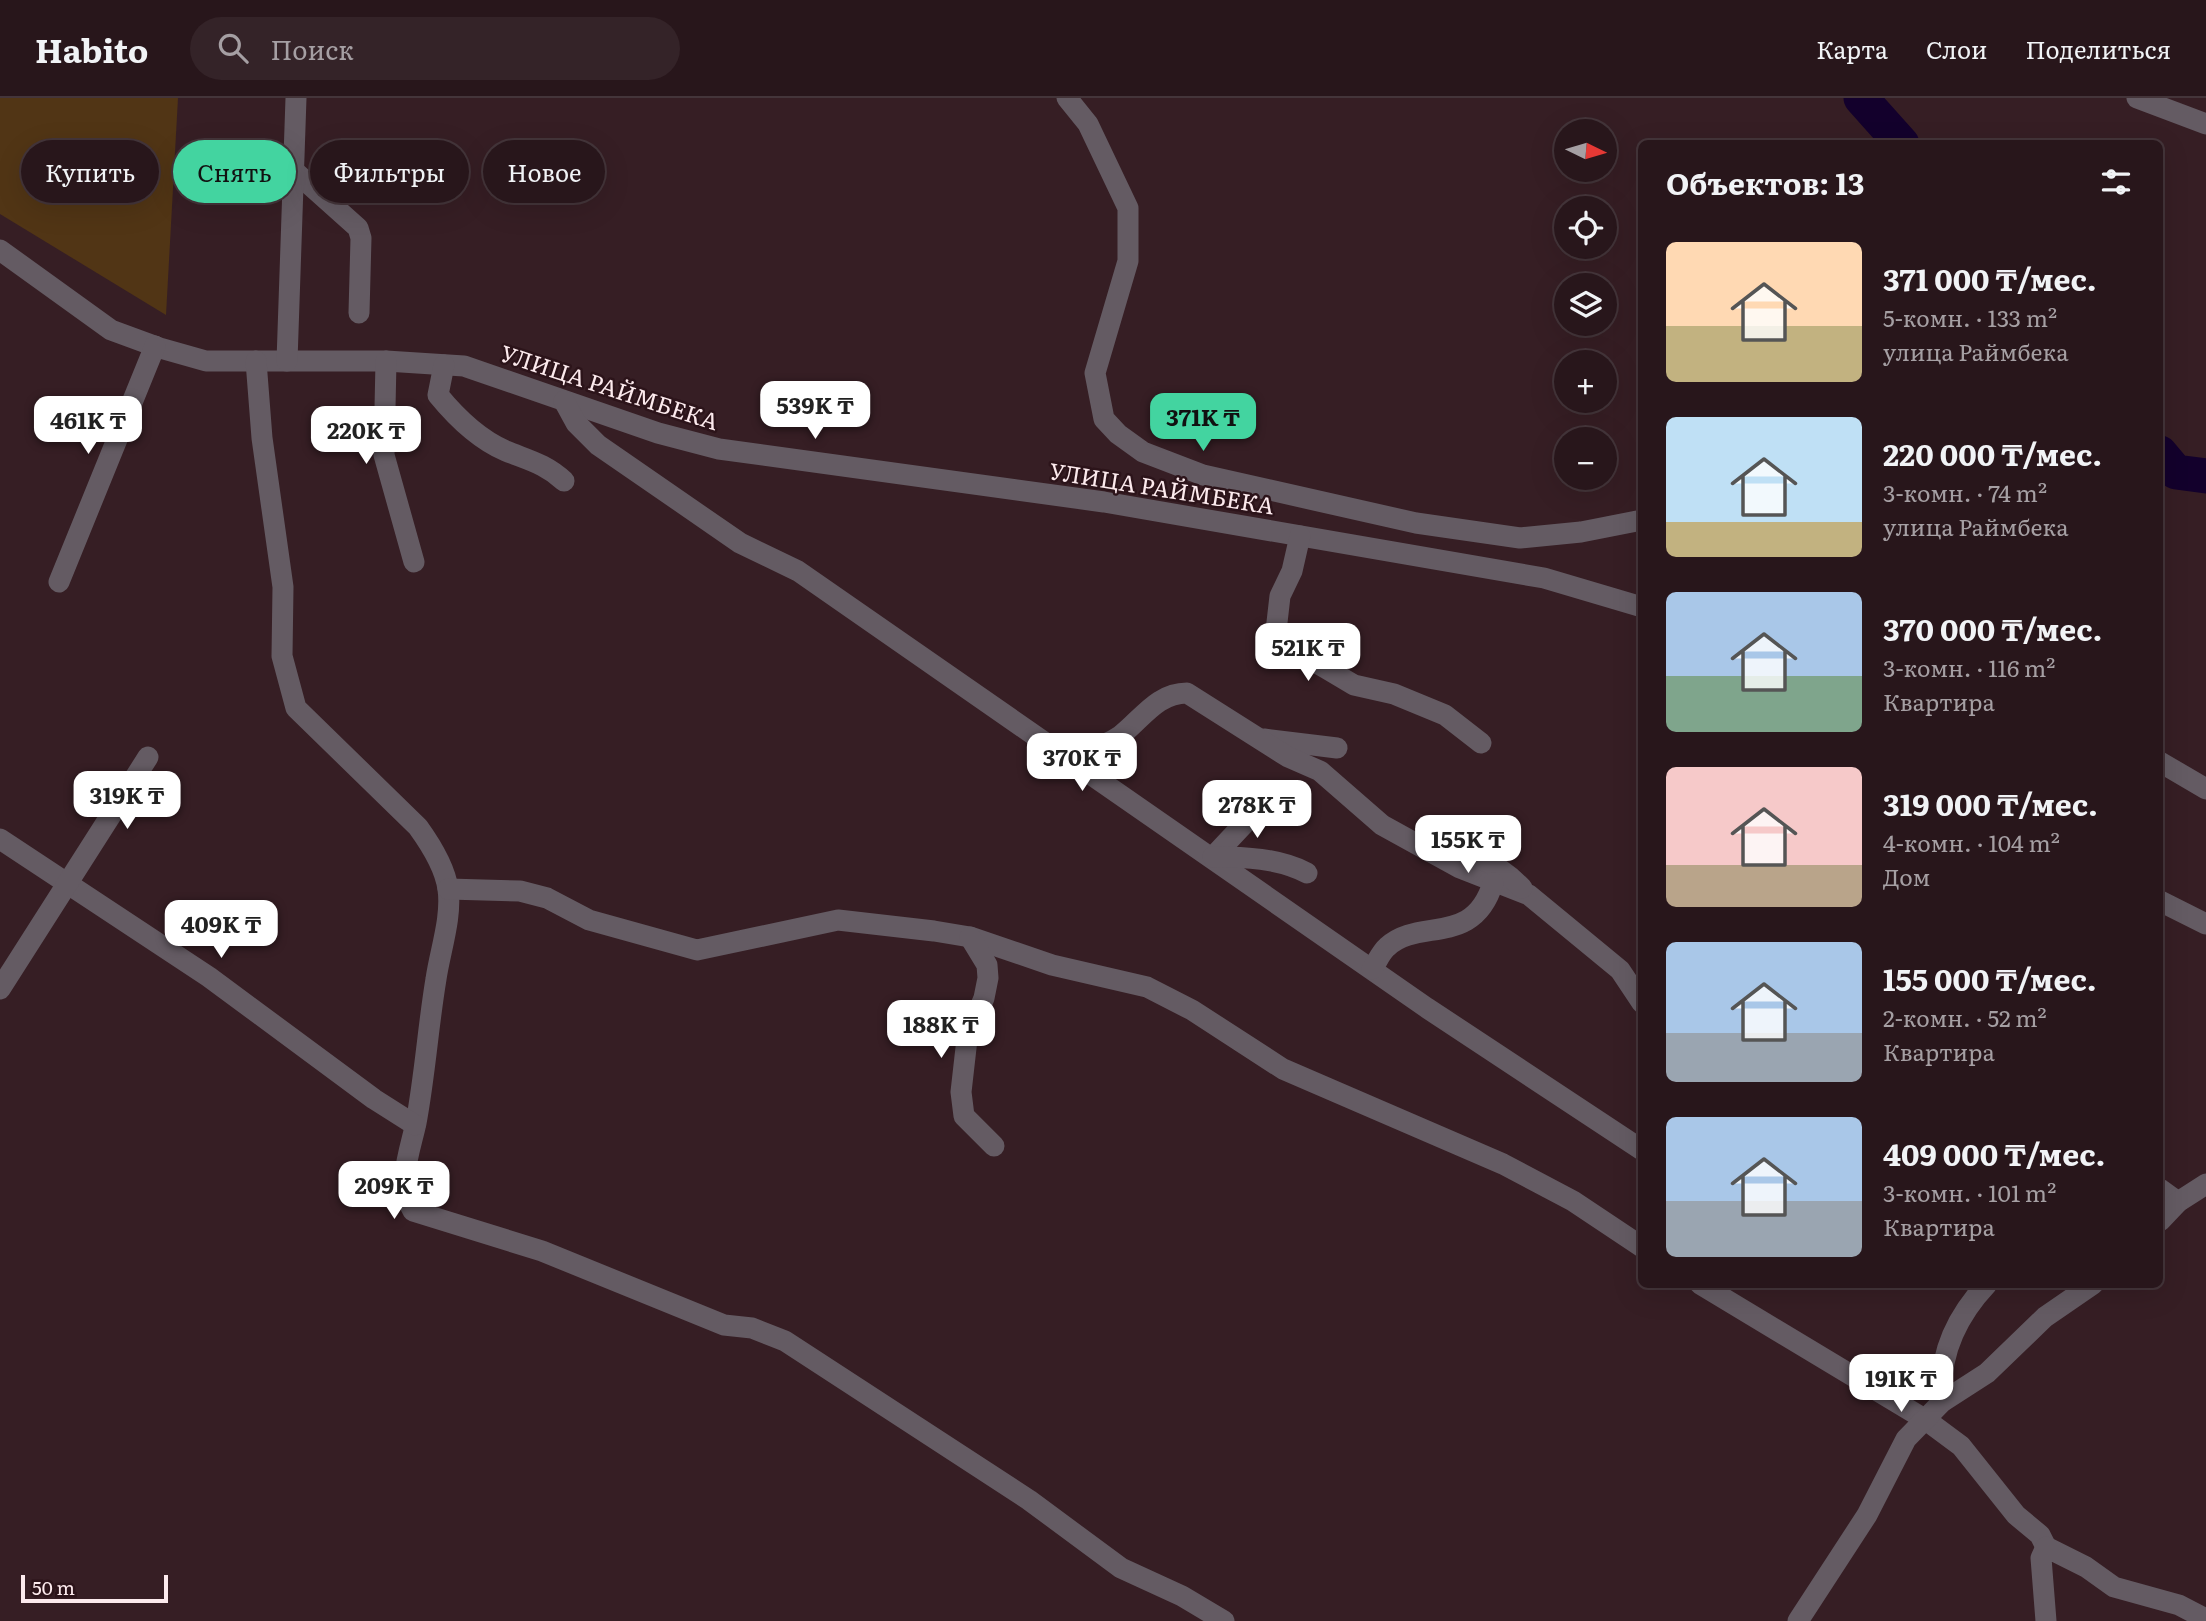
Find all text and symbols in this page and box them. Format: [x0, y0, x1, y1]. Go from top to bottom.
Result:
search box [190, 17, 680, 80]
text: Habito [35, 24, 148, 73]
icon: search [214, 29, 252, 67]
text: Поиск [270, 29, 354, 68]
text: Карта [1816, 31, 1888, 66]
text: Слои [1926, 31, 1987, 66]
text: Поделиться [2025, 31, 2171, 66]
north arrow [1554, 119, 1617, 182]
map controls [1554, 119, 1617, 490]
chip: Купить [21, 140, 159, 203]
chip: Снять [173, 140, 296, 203]
chip: Фильтры [310, 140, 469, 203]
chip: Новое [483, 140, 605, 203]
text: Объектов: 13 [1666, 160, 1864, 204]
icon: filters [2097, 163, 2135, 201]
button: locate [1554, 196, 1617, 259]
text: 371 000 ₸/мес. [1883, 256, 2097, 300]
icon: home [1722, 270, 1806, 354]
button: layers [1554, 273, 1617, 336]
text: 5-комн. · 133 m² [1883, 300, 2057, 334]
text: улица Раймбека [1883, 334, 2069, 368]
street label: УЛИЦА РАЙМБЕКА [497, 335, 723, 437]
button: + [1554, 350, 1617, 413]
pin: 539K ₸ [758, 382, 872, 441]
text: 539K ₸ [776, 387, 854, 421]
pin: 371K ₸ [1146, 394, 1260, 453]
pin: 461K ₸ [31, 396, 145, 456]
text: 371K ₸ [1166, 399, 1240, 433]
text: 461K ₸ [50, 402, 126, 436]
pin: 220K ₸ [309, 406, 423, 466]
text: 220K ₸ [327, 412, 405, 446]
button: − [1554, 427, 1617, 490]
text: 220 000 ₸/мес. [1883, 431, 2102, 475]
icon: home [1722, 445, 1806, 529]
street label: УЛИЦА РАЙМБЕКА [1047, 452, 1277, 522]
text: 3-комн. · 74 m² [1883, 475, 2047, 509]
text: улица Раймбека [1883, 509, 2069, 543]
text: 370 000 ₸/мес. [1883, 606, 2102, 650]
icon: home [1722, 620, 1806, 704]
pin: 521K ₸ [1251, 624, 1365, 683]
text: 521K ₸ [1271, 629, 1345, 663]
text: 3-комн. · 116 m² [1883, 650, 2055, 684]
text: Квартира [1883, 684, 1995, 718]
pin: 370K ₸ [1025, 734, 1139, 793]
text: 370K ₸ [1043, 739, 1121, 773]
pin: 319K ₸ [70, 772, 184, 831]
text: 319K ₸ [90, 777, 164, 811]
pin: 278K ₸ [1200, 780, 1314, 840]
text: 319 000 ₸/мес. [1883, 781, 2098, 825]
text: 278K ₸ [1218, 786, 1296, 820]
icon: home [1722, 795, 1806, 879]
pin: 155K ₸ [1411, 816, 1525, 875]
text: 155K ₸ [1431, 821, 1505, 855]
text: 4-комн. · 104 m² [1883, 825, 2060, 859]
text: Дом [1883, 859, 1930, 893]
pin: 409K ₸ [164, 900, 278, 960]
text: 409K ₸ [181, 906, 261, 940]
text: 155 000 ₸/мес. [1883, 956, 2097, 1000]
icon: home [1722, 970, 1806, 1054]
pin: 188K ₸ [884, 1000, 998, 1060]
text: 2-комн. · 52 m² [1883, 1000, 2047, 1034]
text: 188K ₸ [903, 1006, 979, 1040]
text: Квартира [1883, 1034, 1995, 1068]
text: 409 000 ₸/мес. [1883, 1131, 2105, 1175]
icon: home [1722, 1145, 1806, 1229]
pin: 209K ₸ [337, 1162, 451, 1221]
text: 209K ₸ [354, 1167, 434, 1201]
text: 3-комн. · 101 m² [1883, 1175, 2056, 1209]
text: Квартира [1883, 1209, 1995, 1243]
pin: 191K ₸ [1844, 1354, 1958, 1414]
text: 191K ₸ [1865, 1360, 1937, 1394]
scale bar [21, 1572, 168, 1604]
text: 50 m [32, 1573, 75, 1601]

